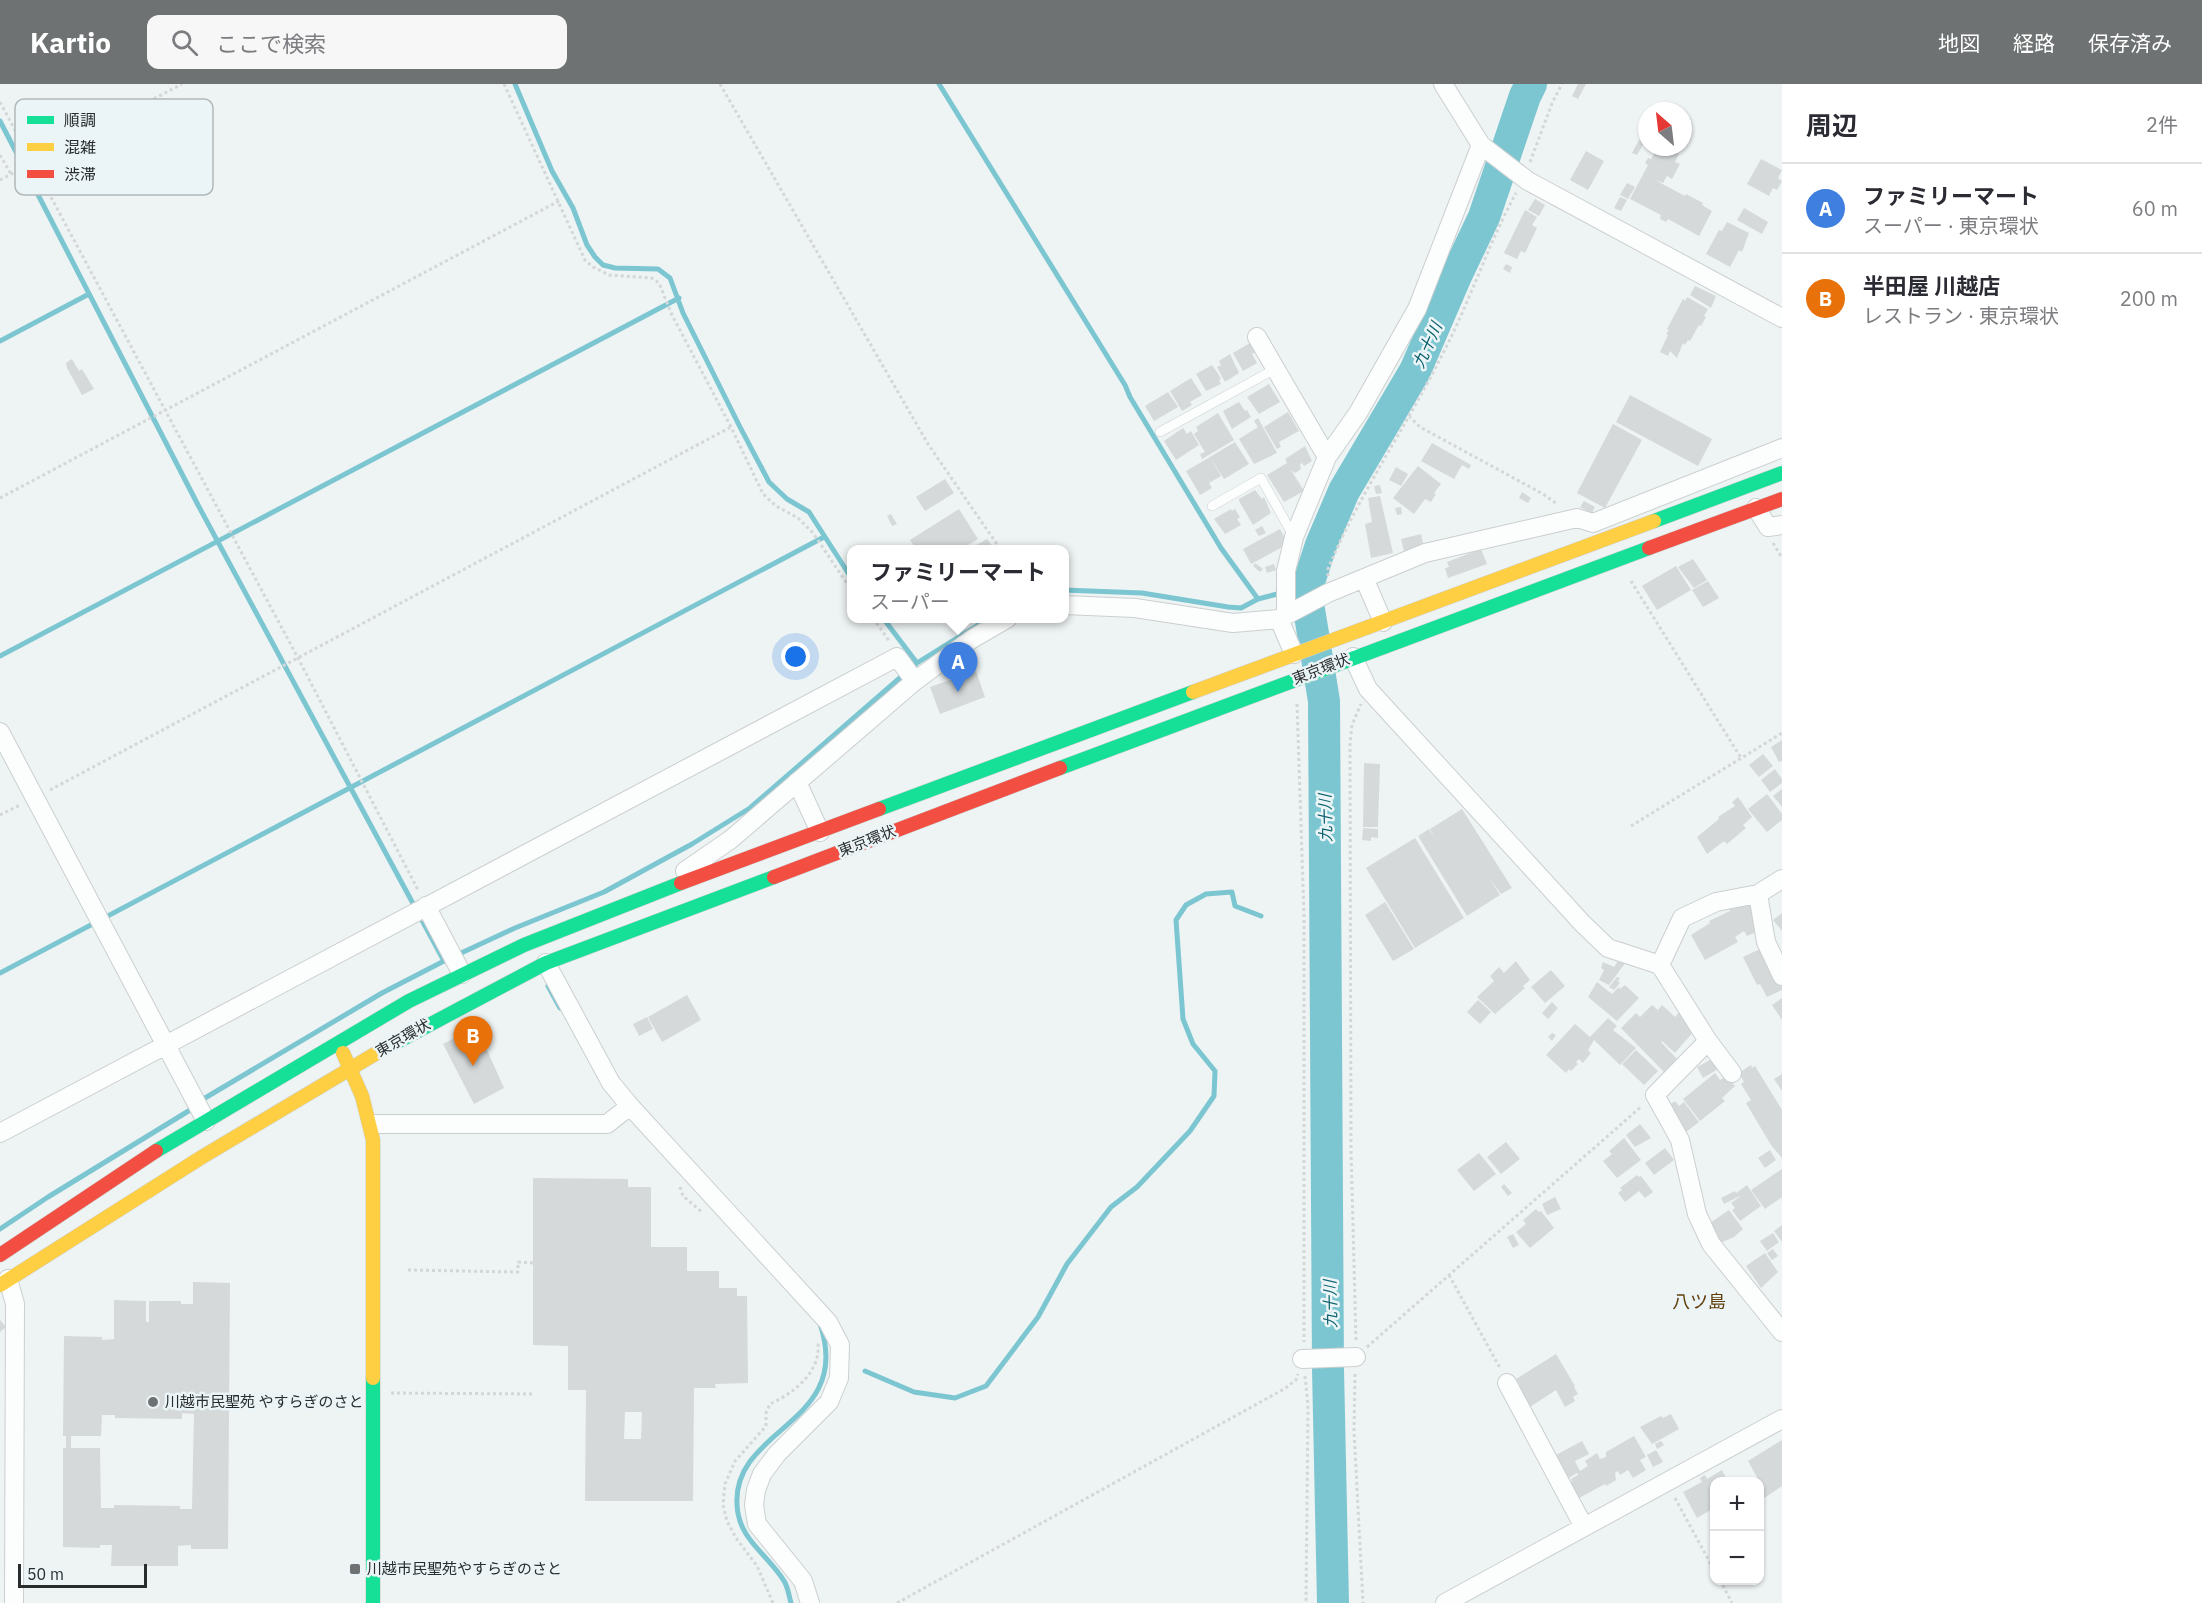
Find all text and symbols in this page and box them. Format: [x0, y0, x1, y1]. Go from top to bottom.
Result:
search box [147, 15, 567, 69]
text: Kartio [30, 24, 111, 61]
icon: search [168, 26, 201, 59]
text: ここで検索 [216, 29, 326, 58]
text: 地図 [1938, 29, 1980, 57]
text: 経路 [2013, 29, 2055, 57]
text: 保存済み [2088, 29, 2172, 57]
legend [15, 99, 213, 195]
north arrow [1638, 102, 1692, 156]
text: 周辺 [1806, 108, 1858, 142]
text: 順調 [64, 110, 96, 130]
text: 2件 [2146, 111, 2178, 138]
text: 混雑 [64, 137, 96, 157]
text: 渋滞 [64, 164, 96, 184]
text: ファミリーマート [1863, 181, 2039, 210]
text: A [1819, 195, 1832, 222]
text: 60 m [2132, 195, 2178, 222]
text: スーパー · 東京環状 [1863, 212, 2039, 239]
text: 半田屋 川越店 [1863, 271, 2000, 300]
text: B [1819, 285, 1832, 312]
text: 200 m [2120, 285, 2178, 312]
text: レストラン · 東京環状 [1863, 302, 2059, 329]
water label: 九十川 [1408, 317, 1447, 371]
popup [847, 545, 1069, 623]
text: ファミリーマート [870, 557, 1046, 586]
text: スーパー [870, 588, 950, 615]
your location [781, 642, 810, 671]
pin: A [938, 642, 978, 692]
street label: 東京環状 [1289, 649, 1352, 688]
water label: 九十川 [1315, 792, 1335, 842]
street label: 東京環状 [835, 821, 898, 860]
street label: 東京環状 [372, 1014, 433, 1061]
pin: B [454, 1016, 492, 1066]
water label: 九十川 [1320, 1278, 1340, 1328]
district label: 八ツ島 [1672, 1290, 1726, 1313]
place label: 川越市民聖苑 やすらぎのさと [165, 1392, 364, 1411]
marker: 川越市民聖苑 やすらぎのさと [146, 1395, 160, 1409]
map controls [1710, 1477, 1764, 1585]
button: + [1710, 1477, 1764, 1531]
button: − [1710, 1531, 1764, 1585]
place label: 川越市民聖苑やすらぎのさと [367, 1559, 562, 1578]
scale bar [18, 1561, 147, 1588]
marker: 川越市民聖苑やすらぎのさと [348, 1562, 362, 1576]
text: 50 m [27, 1564, 64, 1584]

